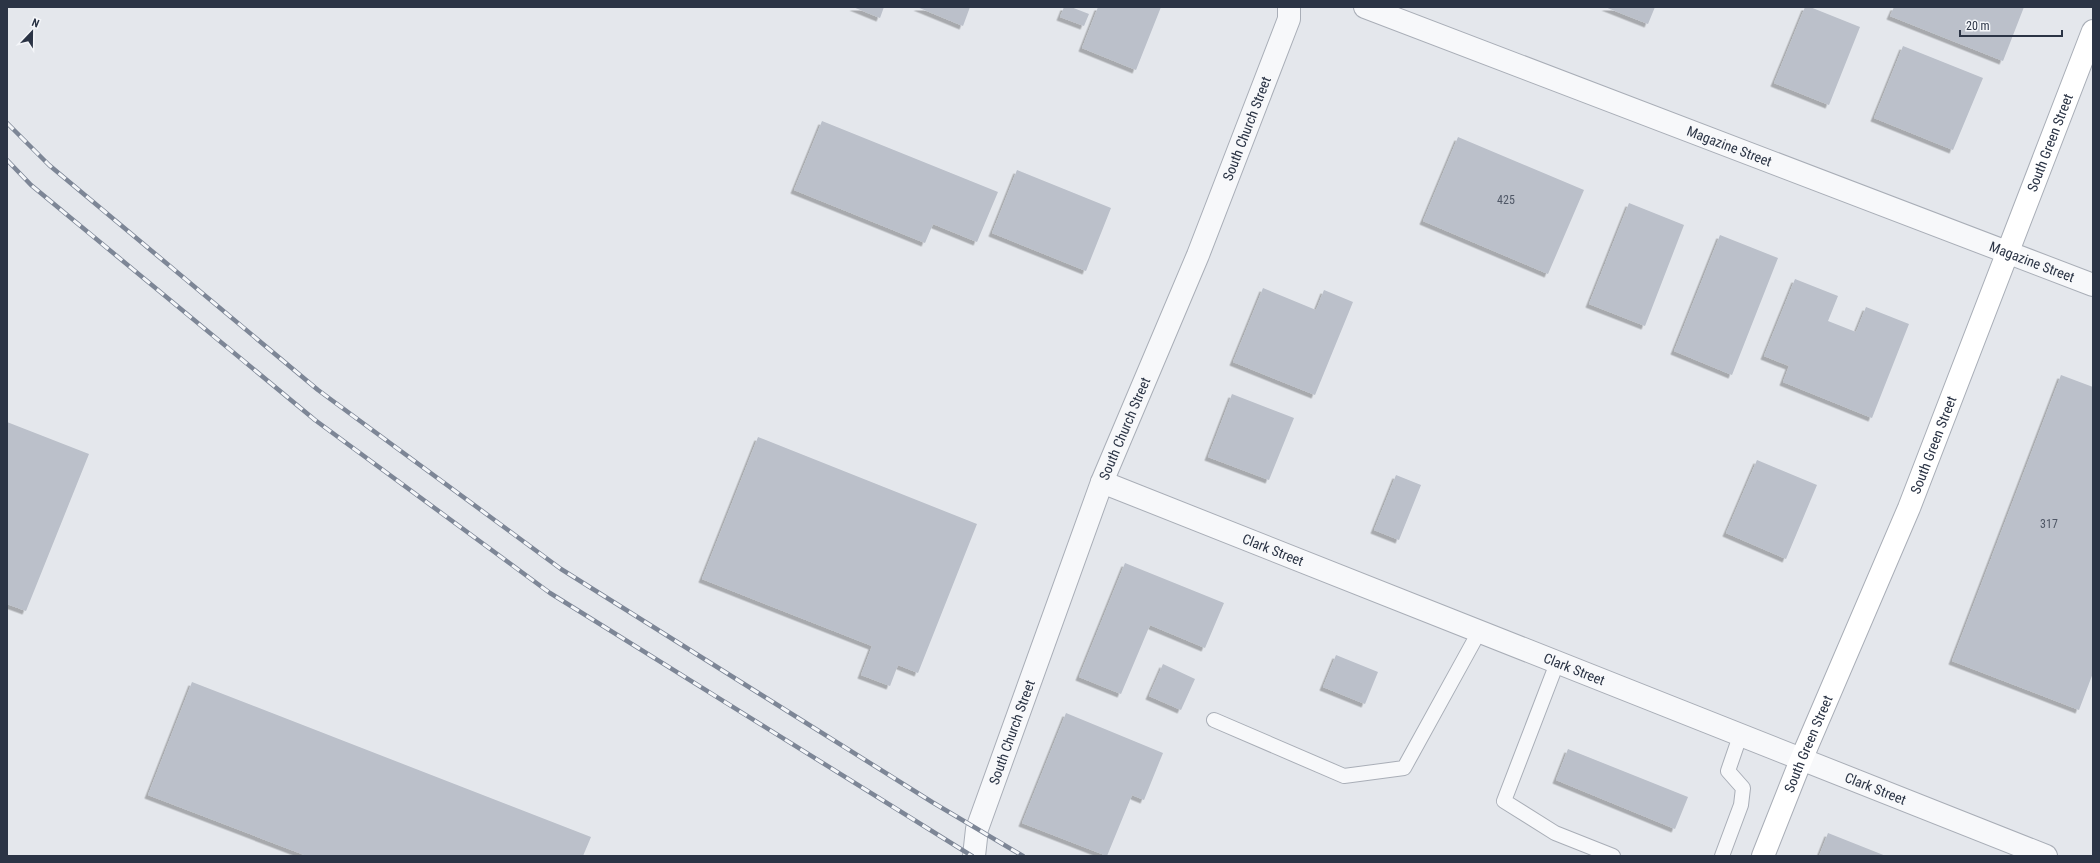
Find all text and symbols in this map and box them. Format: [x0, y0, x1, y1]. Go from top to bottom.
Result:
north arrow [12, 12, 52, 52]
scale bar [1960, 12, 2062, 38]
text: N [30, 16, 41, 31]
text: 20 m [1966, 19, 1990, 33]
street label: South Church Street [1219, 74, 1274, 183]
street label: South Green Street [2024, 91, 2076, 194]
street label: Magazine Street [1685, 123, 1774, 170]
house number: 425 [1497, 193, 1515, 207]
street label: Magazine Street [1987, 238, 2077, 285]
street label: South Church Street [1096, 375, 1153, 482]
street label: South Green Street [1907, 394, 1959, 496]
house number: 317 [2040, 517, 2058, 531]
street label: Clark Street [1240, 530, 1306, 569]
street label: Clark Street [1541, 650, 1607, 688]
street label: South Church Street [986, 678, 1038, 787]
street label: South Green Street [1781, 693, 1836, 795]
street label: Clark Street [1843, 769, 1908, 808]

